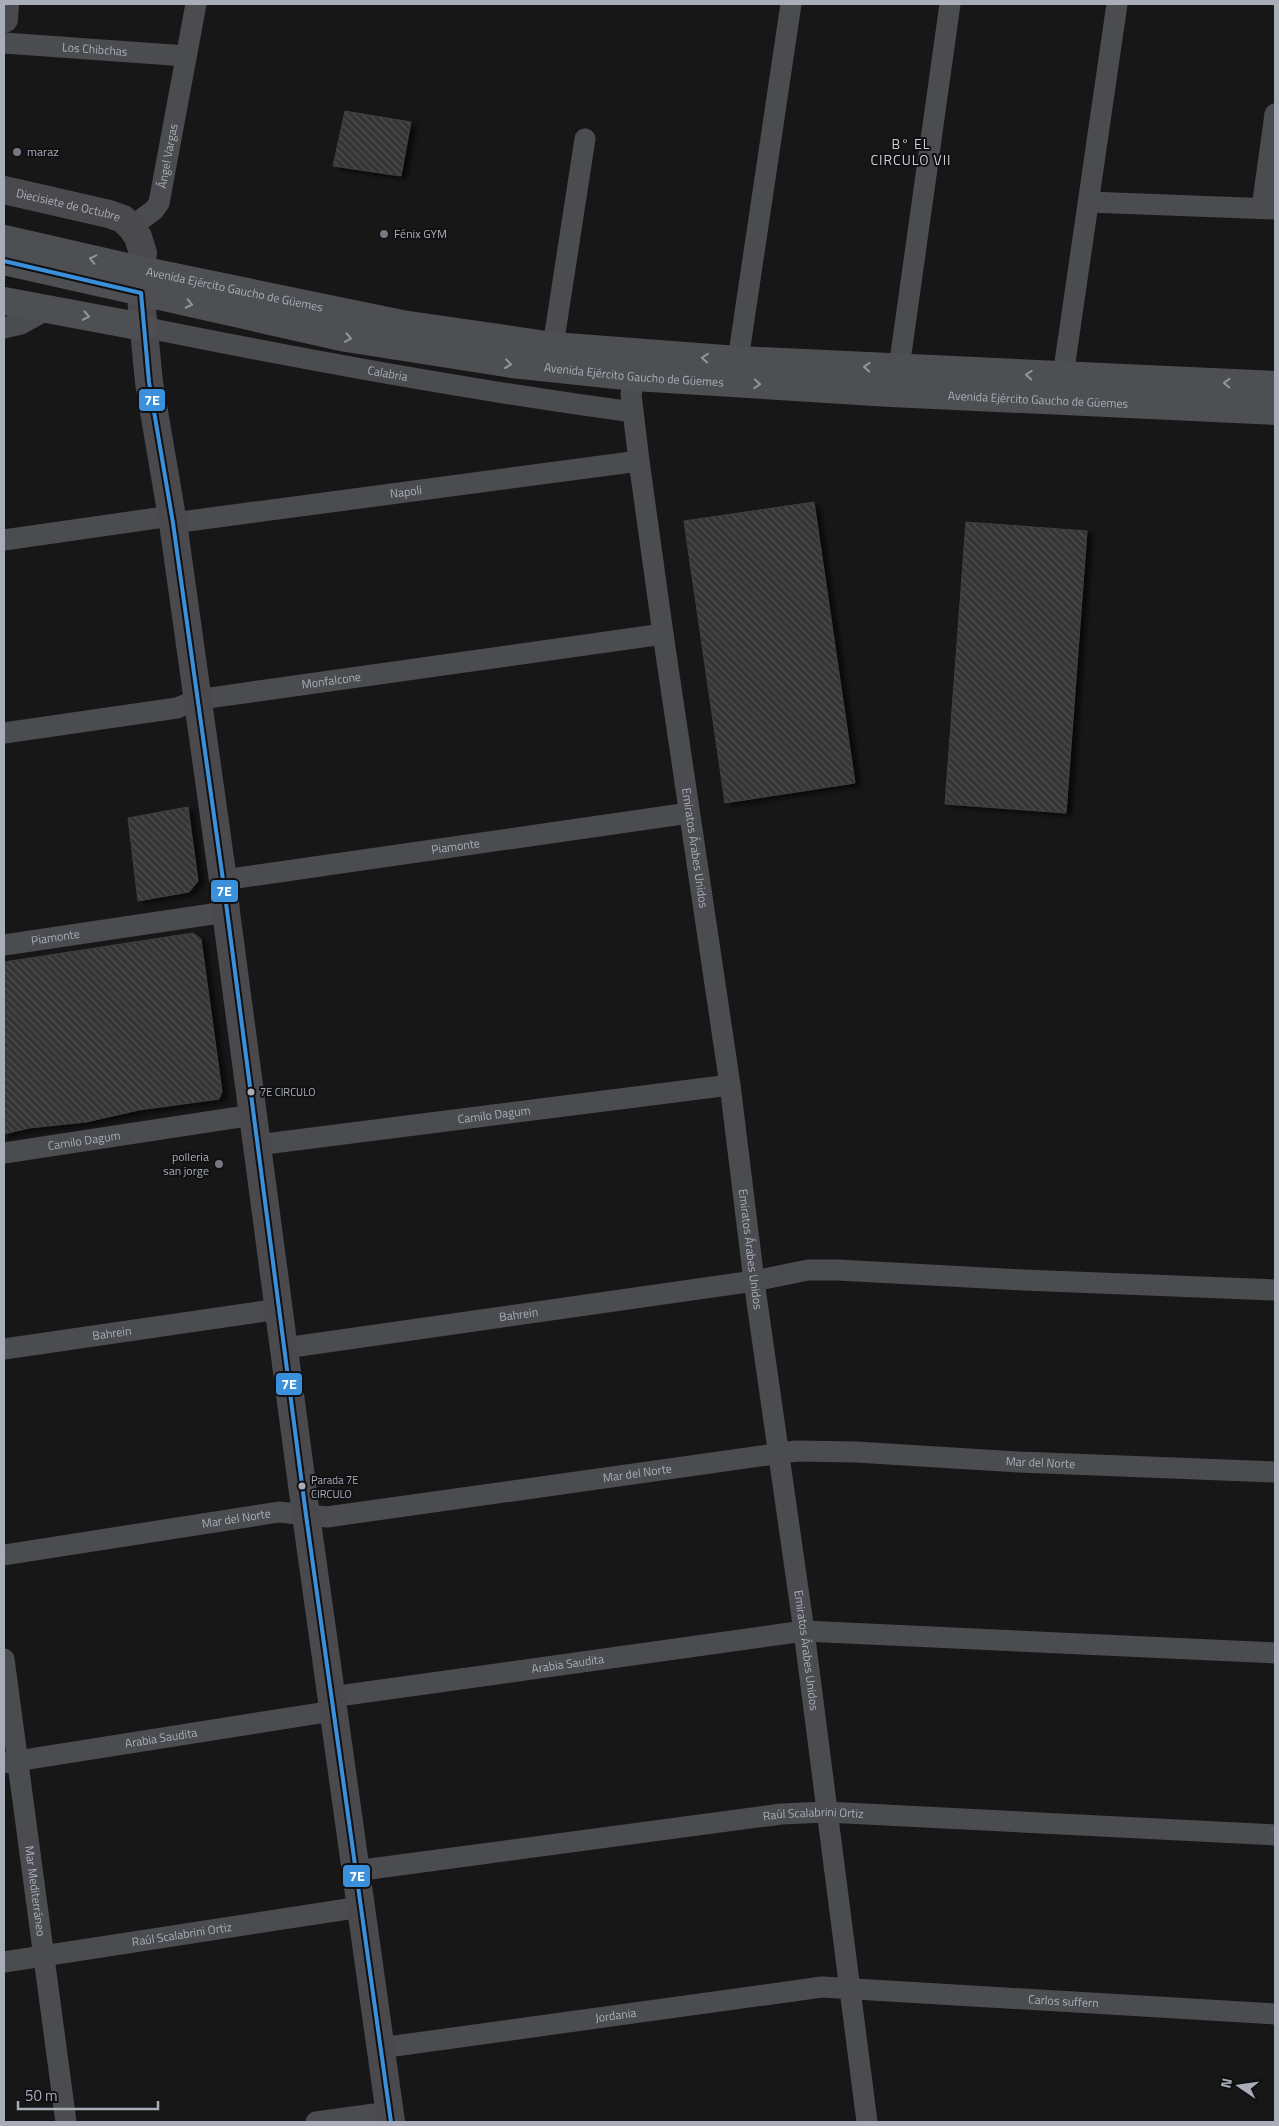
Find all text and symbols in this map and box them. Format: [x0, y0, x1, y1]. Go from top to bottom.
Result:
street label: Los Chibchas [61, 37, 129, 61]
street label: Ángel Vargas [152, 121, 183, 190]
district label: B° EL CIRCULO VII [870, 133, 952, 170]
place label: maraz [27, 142, 59, 161]
marker: maraz [11, 146, 23, 158]
street label: Diecisiete de Octubre [14, 183, 123, 226]
place label: Fénix GYM [394, 224, 447, 243]
marker: Fénix GYM [378, 228, 390, 240]
one-way arrow [88, 254, 97, 265]
street label: Avenida Ejército Gaucho de Güemes [144, 261, 325, 317]
one-way arrow [185, 298, 193, 309]
one-way arrow [82, 311, 90, 321]
one-way arrow [343, 333, 352, 343]
one-way arrow [700, 352, 708, 363]
street label: Avenida Ejército Gaucho de Güemes [543, 357, 725, 392]
one-way arrow [504, 358, 513, 368]
street label: Calabria [366, 360, 409, 386]
one-way arrow [863, 361, 871, 372]
one-way arrow [1025, 369, 1033, 380]
one-way arrow [1222, 378, 1230, 389]
one-way arrow [754, 379, 762, 390]
street label: Avenida Ejército Gaucho de Güemes [948, 386, 1129, 413]
line badge: 7E [138, 388, 166, 412]
text: 7E [144, 389, 160, 410]
street label: Napoli [389, 480, 423, 503]
street label: Monfalcone [300, 667, 362, 694]
street label: Emiratos Árabes Unidos [677, 787, 714, 910]
street label: Piamonte [430, 833, 481, 859]
line badge: 7E [210, 879, 239, 903]
text: 7E [216, 880, 232, 901]
street label: Piamonte [30, 924, 81, 950]
place label: 7E CIRCULO [260, 1084, 316, 1100]
marker: 7E CIRCULO [246, 1087, 256, 1097]
street label: Camilo Dagum [456, 1100, 532, 1128]
street label: Camilo Dagum [46, 1125, 122, 1155]
place label: polleria san jorge [163, 1147, 209, 1180]
marker: polleria san jorge [213, 1158, 225, 1170]
street label: Emiratos Árabes Unidos [734, 1188, 768, 1311]
street label: Bahrein [498, 1302, 539, 1326]
street label: Bahrein [91, 1321, 132, 1345]
line badge: 7E [275, 1372, 303, 1396]
text: 7E [281, 1373, 297, 1394]
street label: Mar del Norte [1005, 1451, 1076, 1473]
street label: Mar del Norte [601, 1459, 673, 1487]
place label: Parada 7E CIRCULO [311, 1472, 358, 1502]
marker: Parada 7E CIRCULO [297, 1481, 307, 1491]
street label: Mar del Norte [200, 1503, 272, 1533]
street label: Emiratos Árabes Unidos [789, 1589, 824, 1712]
street label: Arabia Saudita [530, 1649, 605, 1678]
street label: Arabia Saudita [123, 1723, 199, 1753]
street label: Raúl Scalabrini Ortiz [762, 1802, 864, 1825]
street label: Mar Mediterráneo [20, 1844, 51, 1937]
line badge: 7E [342, 1864, 371, 1888]
text: 7E [349, 1865, 365, 1886]
street label: Raúl Scalabrini Ortiz [130, 1917, 233, 1951]
street label: Carlos suffern [1028, 1989, 1099, 2012]
street label: Jordania [594, 2003, 637, 2027]
north arrow [1214, 2061, 1264, 2111]
text: N [1215, 2076, 1237, 2090]
scale bar [18, 2078, 158, 2110]
text: 50 m [25, 2084, 58, 2107]

